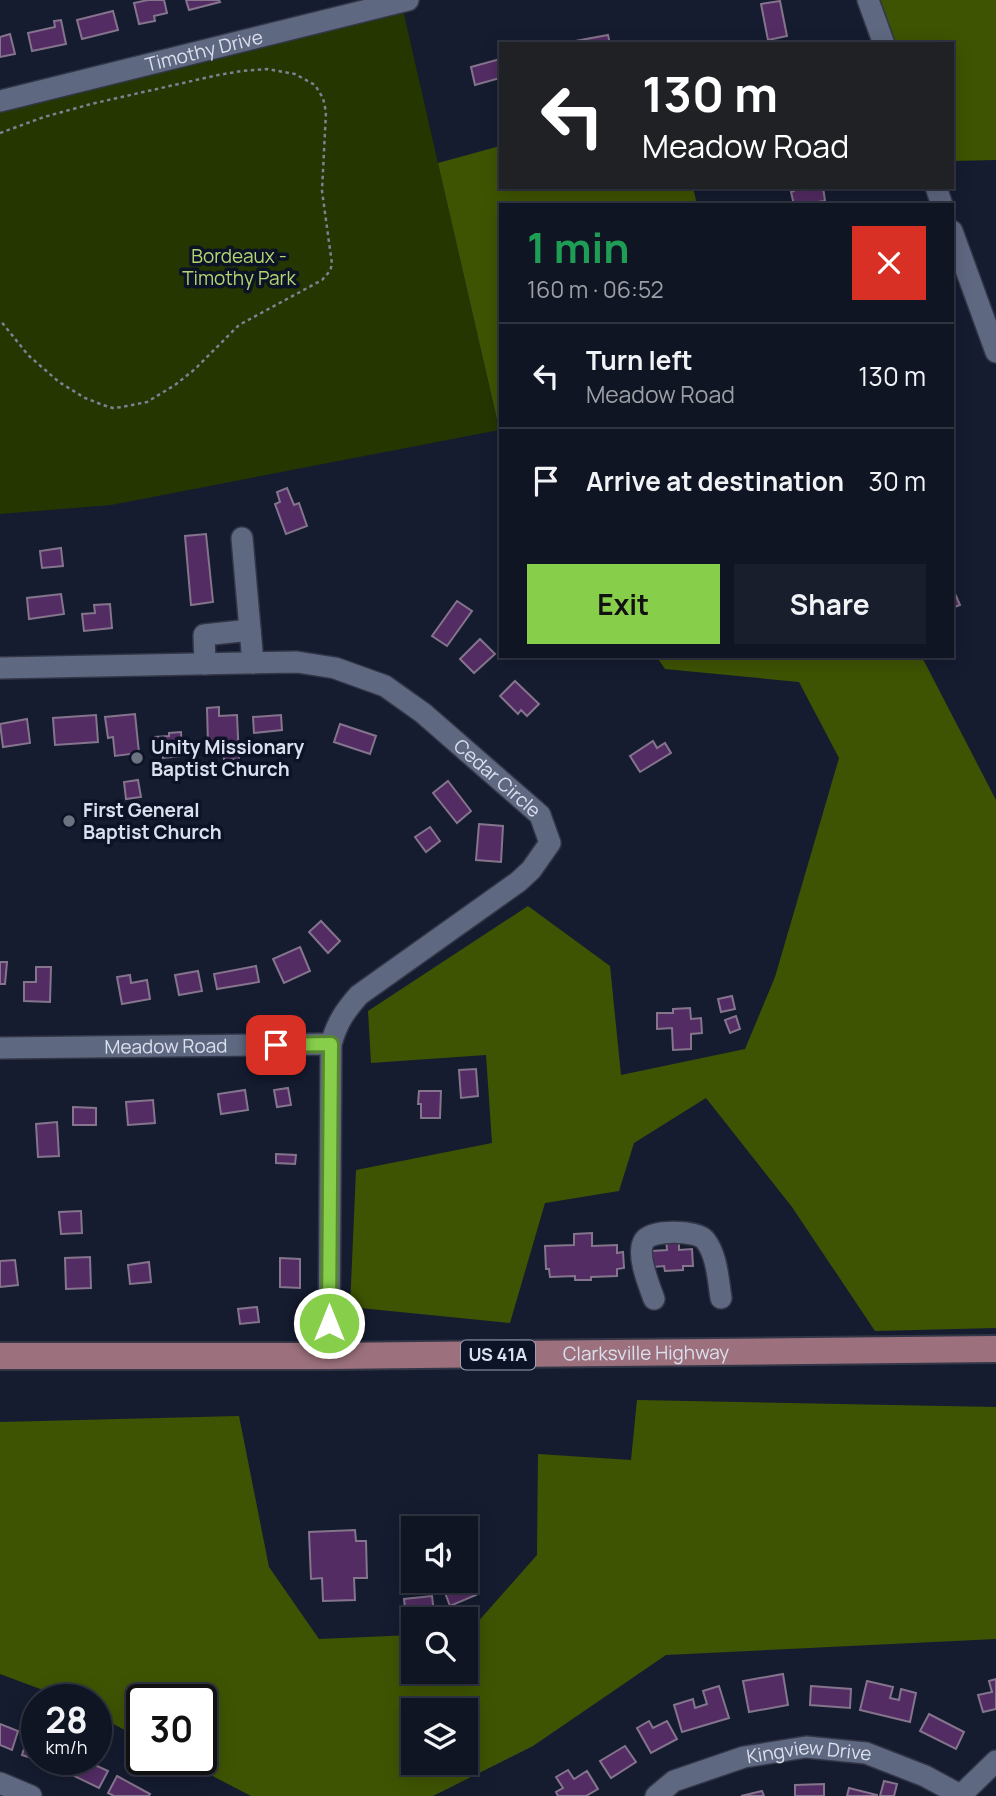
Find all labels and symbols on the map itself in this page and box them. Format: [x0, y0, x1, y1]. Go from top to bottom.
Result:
street label: Timothy Drive [142, 23, 265, 78]
park label: Bordeaux - Timothy Park [182, 243, 296, 291]
street label: Cedar Circle [448, 733, 547, 823]
place label: Unity Missionary Baptist Church [151, 734, 305, 782]
marker: Unity Missionary Baptist Church [129, 750, 145, 766]
place label: First General Baptist Church [83, 797, 222, 845]
marker: First General Baptist Church [61, 813, 77, 829]
pin [246, 1015, 306, 1075]
street label: Meadow Road [104, 1032, 228, 1060]
position arrow [292, 1286, 366, 1360]
street label: Clarksville Highway [563, 1339, 729, 1367]
road number: US 41A [461, 1340, 535, 1370]
speed limit sign: 30 [126, 1684, 217, 1775]
street label: Kingview Drive [744, 1734, 873, 1769]

